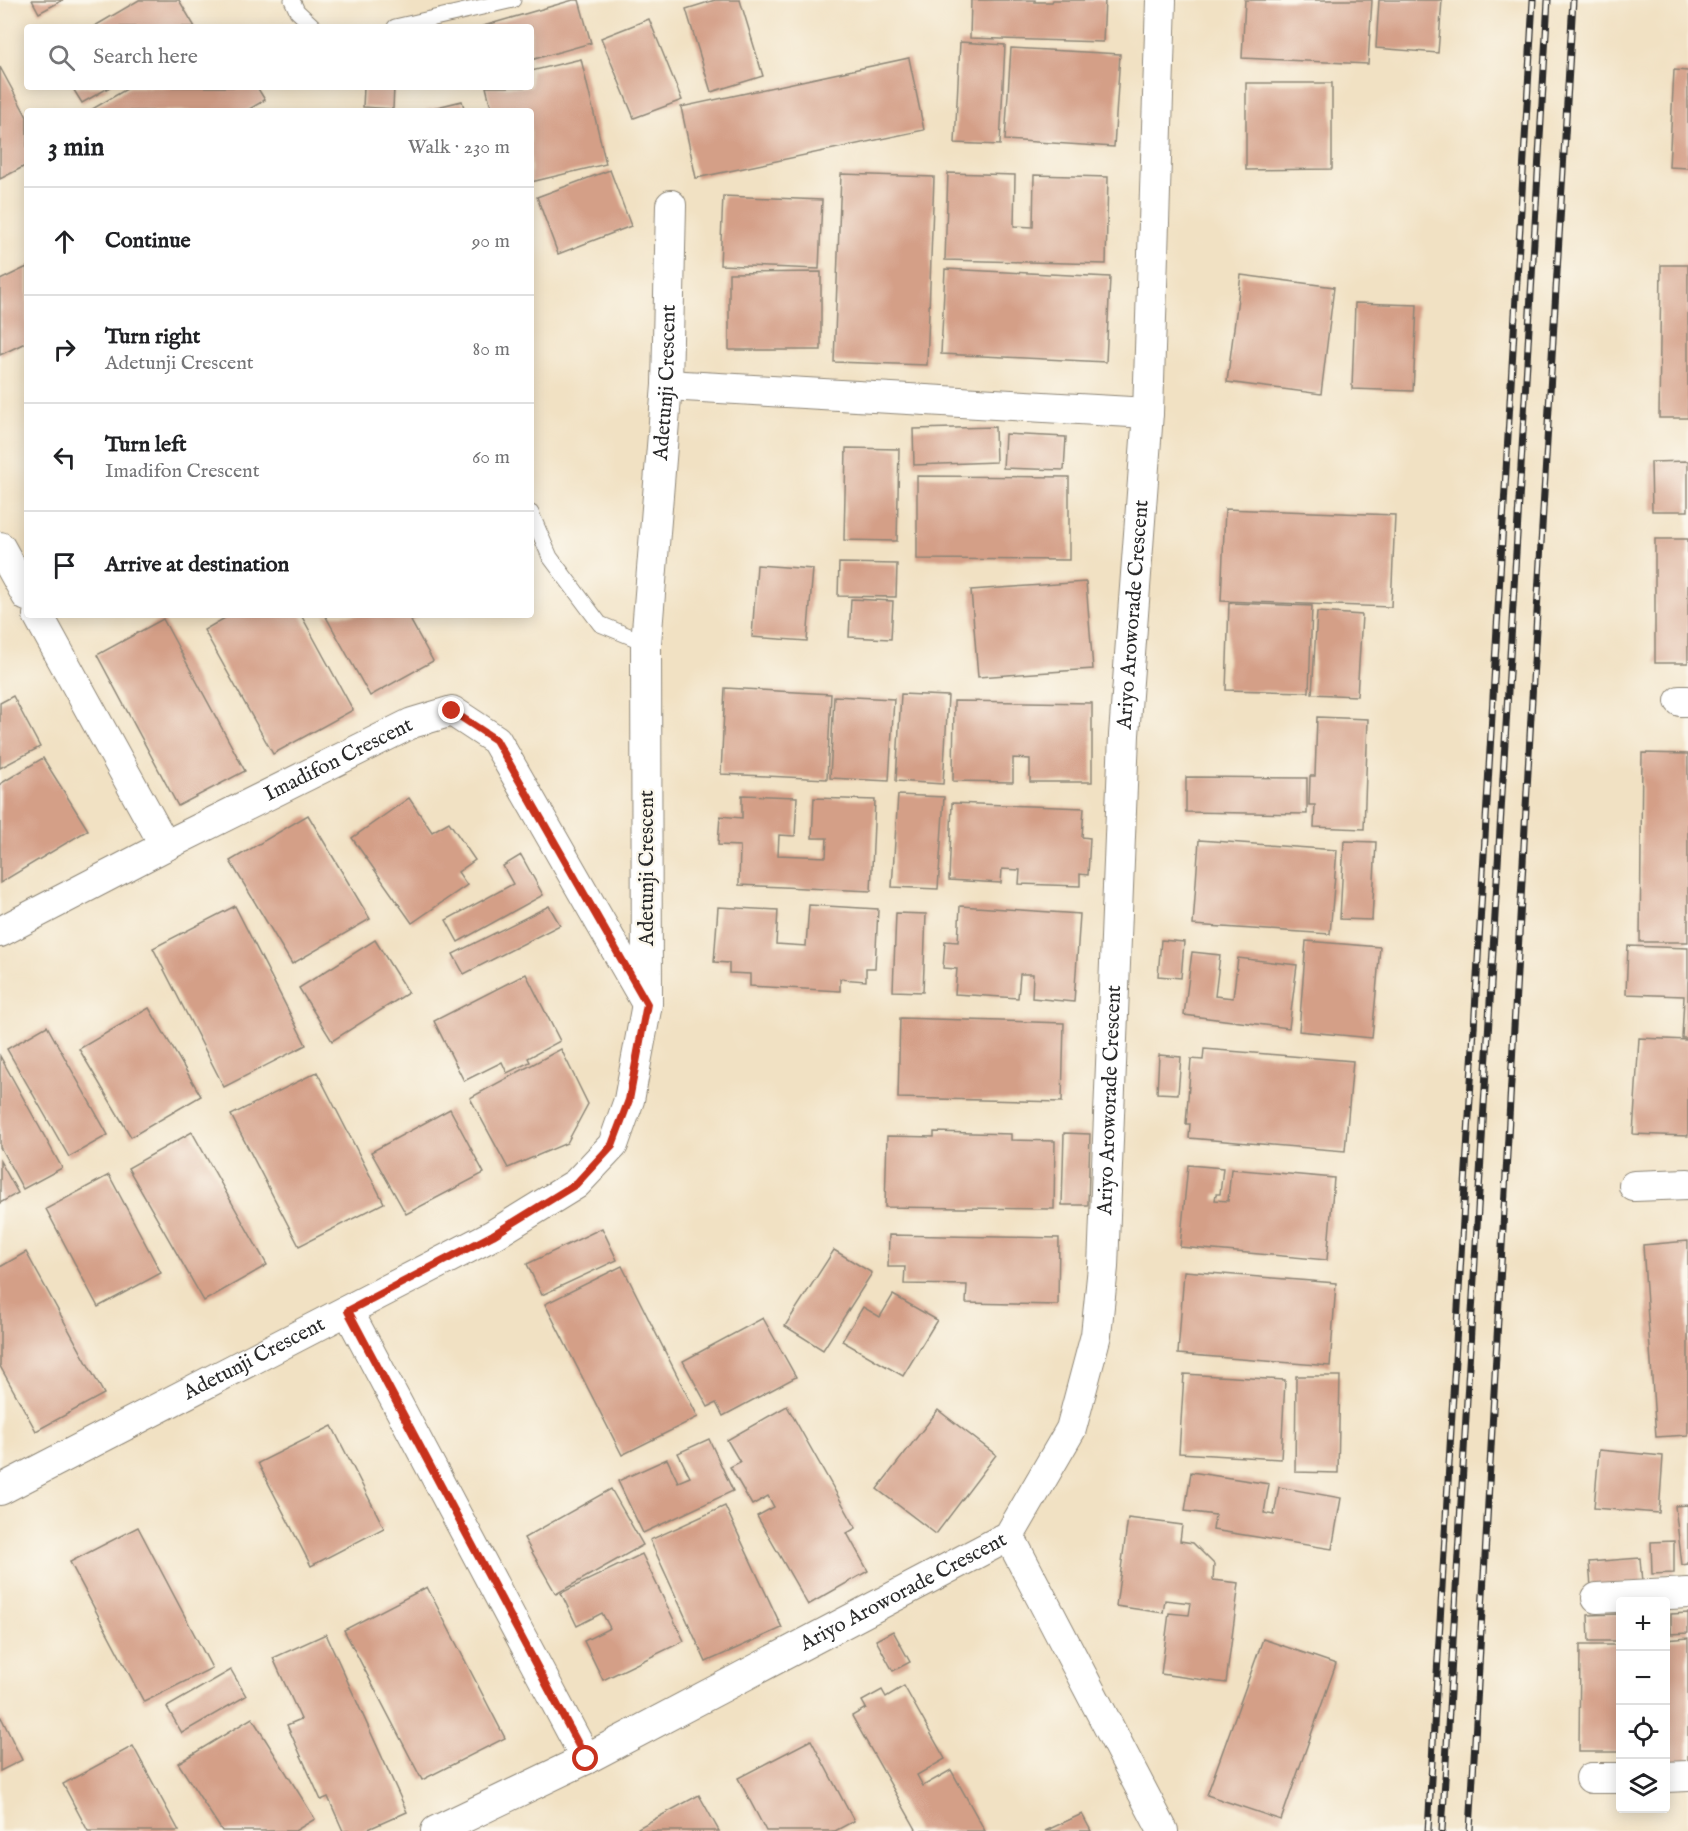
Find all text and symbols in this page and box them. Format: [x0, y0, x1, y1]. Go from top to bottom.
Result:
search box [24, 24, 534, 90]
icon: search [45, 41, 78, 74]
text: Search here [93, 43, 198, 71]
text: 3 min [48, 131, 104, 164]
text: Walk · 230 m [408, 135, 510, 160]
icon: ahead [48, 225, 81, 258]
text: Continue [105, 227, 191, 255]
text: 90 m [472, 229, 510, 254]
street label: Adetunji Crescent [647, 304, 682, 462]
text: Turn right [105, 323, 200, 351]
icon: right [48, 333, 81, 366]
text: 80 m [473, 337, 510, 362]
text: Adetunji Crescent [105, 351, 254, 376]
text: Turn left [105, 431, 187, 459]
icon: left [48, 441, 81, 474]
text: 60 m [472, 445, 510, 470]
text: Imadifon Crescent [105, 459, 260, 484]
street label: Ariyo Aroworade Crescent [1111, 499, 1155, 731]
icon: arrive [48, 549, 81, 582]
text: Arrive at destination [105, 551, 289, 579]
route end [438, 697, 464, 723]
street label: Imadifon Crescent [260, 711, 417, 808]
street label: Adetunji Crescent [634, 790, 661, 947]
street label: Ariyo Aroworade Crescent [1092, 984, 1128, 1217]
street label: Adetunji Crescent [178, 1311, 330, 1407]
street label: Ariyo Aroworade Crescent [794, 1526, 1011, 1658]
map controls [1616, 1597, 1670, 1813]
button: + [1616, 1597, 1670, 1651]
button: − [1616, 1651, 1670, 1705]
button: locate [1616, 1705, 1670, 1759]
route start [572, 1745, 598, 1771]
button: layers [1616, 1759, 1670, 1813]

